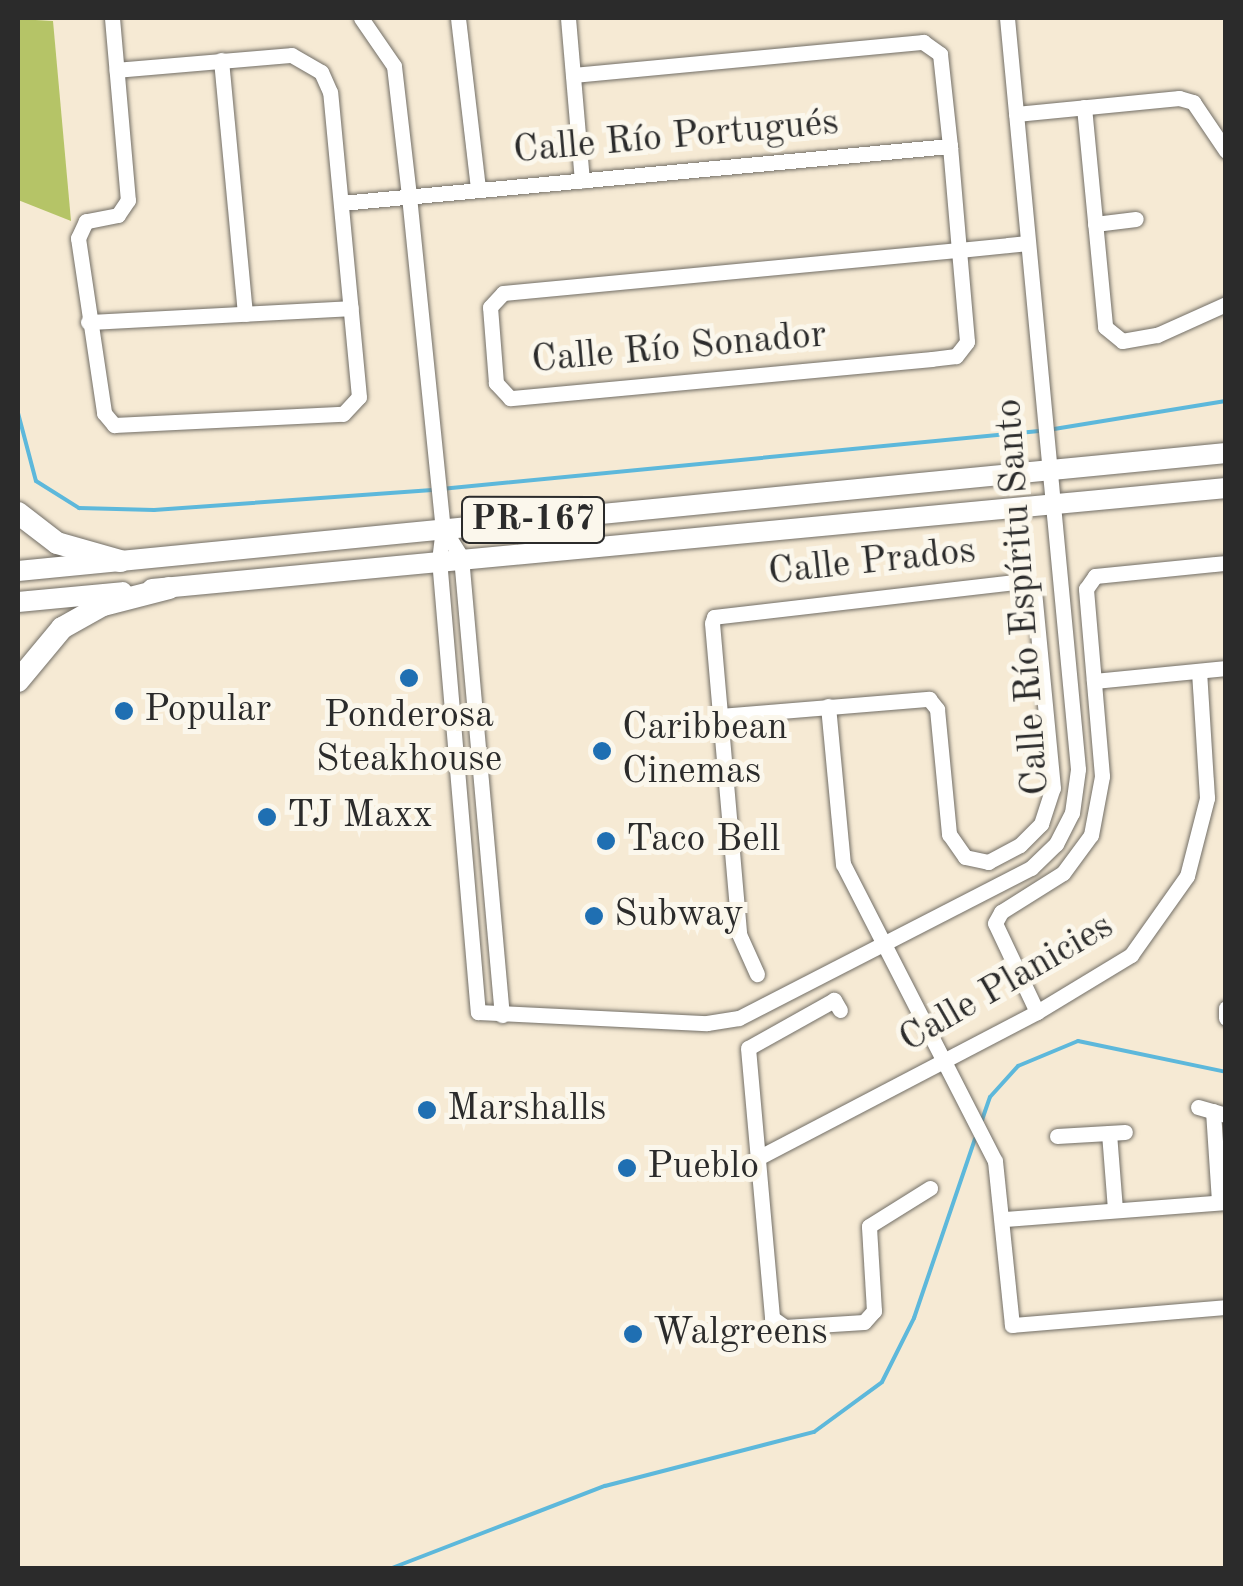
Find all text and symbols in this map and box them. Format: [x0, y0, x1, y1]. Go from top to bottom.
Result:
street label: Calle Río Portugués [511, 101, 841, 175]
street label: Calle Río Sonador [530, 313, 828, 385]
street label: Calle Río Espíritu Santo [987, 397, 1061, 797]
road number: PR-167 [460, 490, 606, 550]
street label: Calle Prados [766, 529, 978, 597]
marker: Ponderosa Steakhouse [398, 667, 420, 689]
place label: Popular [144, 688, 271, 734]
place label: Ponderosa Steakhouse [316, 694, 502, 784]
marker: Popular [113, 700, 135, 722]
place label: Caribbean Cinemas [622, 706, 788, 796]
marker: Caribbean Cinemas [591, 740, 613, 762]
place label: TJ Maxx [287, 794, 433, 840]
marker: TJ Maxx [256, 806, 278, 828]
place label: Taco Bell [626, 818, 780, 864]
marker: Taco Bell [595, 830, 617, 852]
place label: Subway [614, 893, 743, 939]
street label: Calle Planicies [892, 904, 1122, 1064]
marker: Subway [583, 905, 605, 927]
place label: Marshalls [447, 1087, 606, 1133]
marker: Marshalls [416, 1099, 438, 1121]
place label: Pueblo [647, 1145, 759, 1191]
marker: Pueblo [616, 1157, 638, 1179]
place label: Walgreens [653, 1311, 828, 1357]
marker: Walgreens [622, 1323, 644, 1345]

